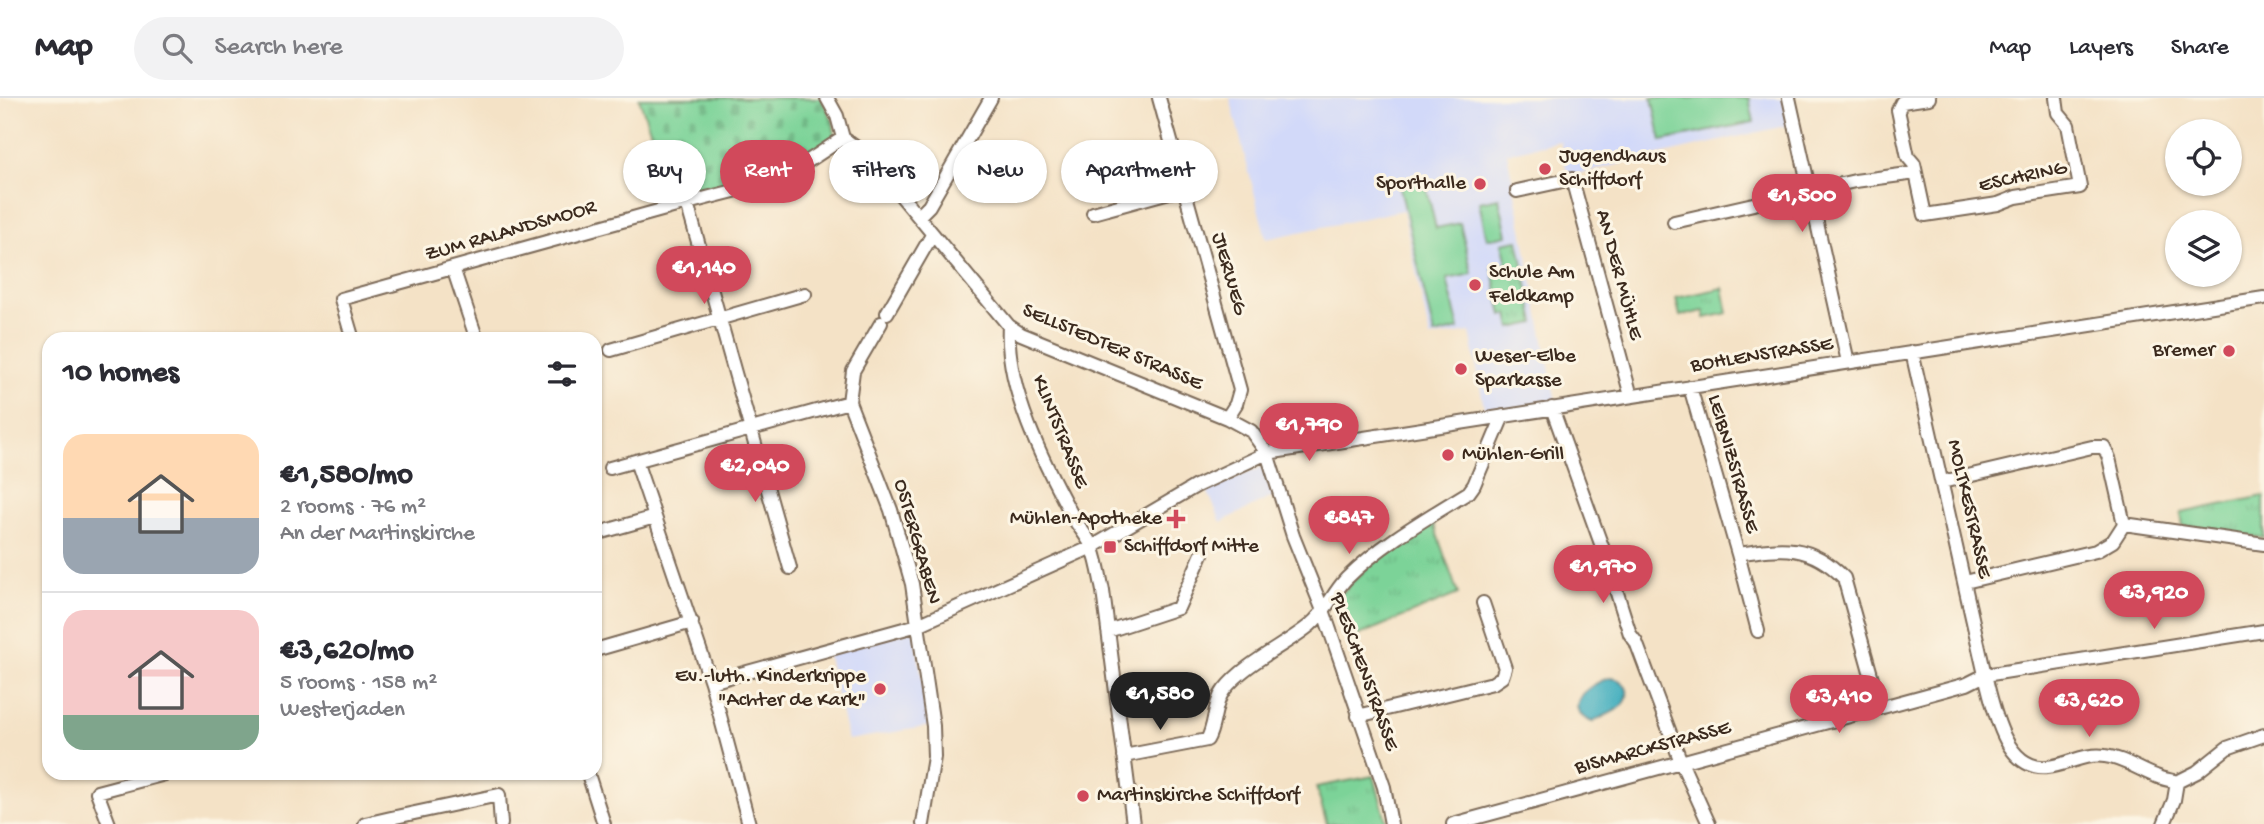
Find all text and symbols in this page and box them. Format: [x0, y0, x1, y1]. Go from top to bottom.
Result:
search box [134, 17, 624, 80]
text: Map [35, 29, 92, 67]
icon: search [158, 29, 196, 67]
text: Search here [214, 33, 343, 64]
text: Map [1989, 34, 2031, 63]
text: Layers [2069, 34, 2133, 63]
text: Share [2171, 34, 2229, 63]
map controls [2165, 119, 2242, 287]
button: locate [2165, 119, 2242, 196]
chip: Buy [623, 140, 706, 203]
chip: Rent [720, 140, 815, 203]
chip: Filters [829, 140, 939, 203]
chip: New [953, 140, 1047, 203]
chip: Apartment [1061, 140, 1218, 203]
place label: Jugendhaus Schiffdorf [1559, 145, 1667, 194]
street label: ESCHRING [1977, 156, 2070, 200]
marker: Jugendhaus Schiffdorf [1537, 161, 1553, 177]
place label: Sporthalle [1376, 172, 1467, 197]
pin: €1,500 [1745, 174, 1859, 234]
marker: Sporthalle [1472, 176, 1488, 192]
text: €1,500 [1768, 183, 1836, 210]
street label: ZUM RALANDSMOOR [423, 195, 600, 268]
street label: AN DER MÜHLE [1589, 207, 1648, 343]
button: layers [2165, 210, 2242, 287]
street label: JIERWEG [1204, 230, 1252, 319]
pin: €1,140 [647, 246, 761, 306]
text: €1,140 [672, 255, 736, 282]
place label: Schule Am Feldkamp [1488, 261, 1575, 310]
marker: Schule Am Feldkamp [1467, 277, 1483, 293]
street label: SELLSTEDTER STRASSE [1018, 299, 1207, 398]
street label: BOHLENSTRASSE [1688, 332, 1836, 380]
place label: Bremer [2152, 339, 2217, 364]
marker: Bremer [2221, 343, 2237, 359]
place label: Weser-Elbe Sparkasse [1475, 345, 1577, 394]
icon: filters [543, 355, 581, 393]
text: 10 homes [63, 357, 179, 392]
marker: Weser-Elbe Sparkasse [1453, 361, 1469, 377]
street label: KLINTSTRASSE [1025, 372, 1093, 493]
street label: LEIBNIZSTRASSE [1700, 392, 1764, 537]
pin: €1,790 [1252, 404, 1366, 463]
text: €1,790 [1276, 412, 1342, 439]
street label: MOLTKESTRASSE [1940, 437, 1996, 582]
place label: Mühlen-Grill [1462, 443, 1564, 468]
pin: €2,040 [698, 444, 812, 504]
marker: Mühlen-Grill [1440, 447, 1456, 463]
text: €2,040 [720, 453, 790, 480]
text: €1,580/mo [280, 459, 413, 494]
icon: home [119, 462, 203, 546]
street label: OSTERGRABEN [886, 477, 946, 607]
text: 2 rooms · 76 m² [280, 494, 426, 521]
pin: €847 [1308, 496, 1390, 556]
text: €847 [1324, 505, 1374, 532]
place label: Mühlen-Apotheke [1010, 507, 1163, 532]
marker: Mühlen-Apotheke [1168, 511, 1184, 527]
text: An der Martinskirche [280, 521, 475, 548]
place label: Schiffdorf Mitte [1124, 535, 1260, 560]
marker: Schiffdorf Mitte [1102, 539, 1118, 555]
pin: €1,970 [1546, 546, 1660, 605]
text: €1,970 [1570, 554, 1636, 581]
pin: €3,920 [2097, 572, 2211, 631]
text: €3,920 [2120, 580, 2188, 607]
street label: PLESCHENSTRASSE [1323, 589, 1403, 755]
text: €3,620/mo [280, 635, 414, 670]
icon: home [119, 638, 203, 722]
place label: Ev.-luth. Kinderkrippe "Achter de Kark" [675, 665, 867, 714]
text: 5 rooms · 158 m² [280, 670, 437, 697]
pin: €1,580 [1103, 672, 1217, 732]
pin: €3,410 [1782, 676, 1896, 735]
pin: €3,620 [2032, 680, 2146, 739]
marker: Ev.-luth. Kinderkrippe "Achter de Kark" [872, 681, 888, 697]
text: €1,580 [1126, 681, 1194, 708]
text: €3,410 [1806, 684, 1872, 711]
text: €3,620 [2055, 688, 2123, 715]
text: Westerjaden [280, 697, 405, 724]
street label: BISMARCKSTRASSE [1571, 716, 1734, 782]
place label: Martinskirche Schiffdorf [1097, 784, 1301, 809]
marker: Martinskirche Schiffdorf [1075, 788, 1091, 804]

